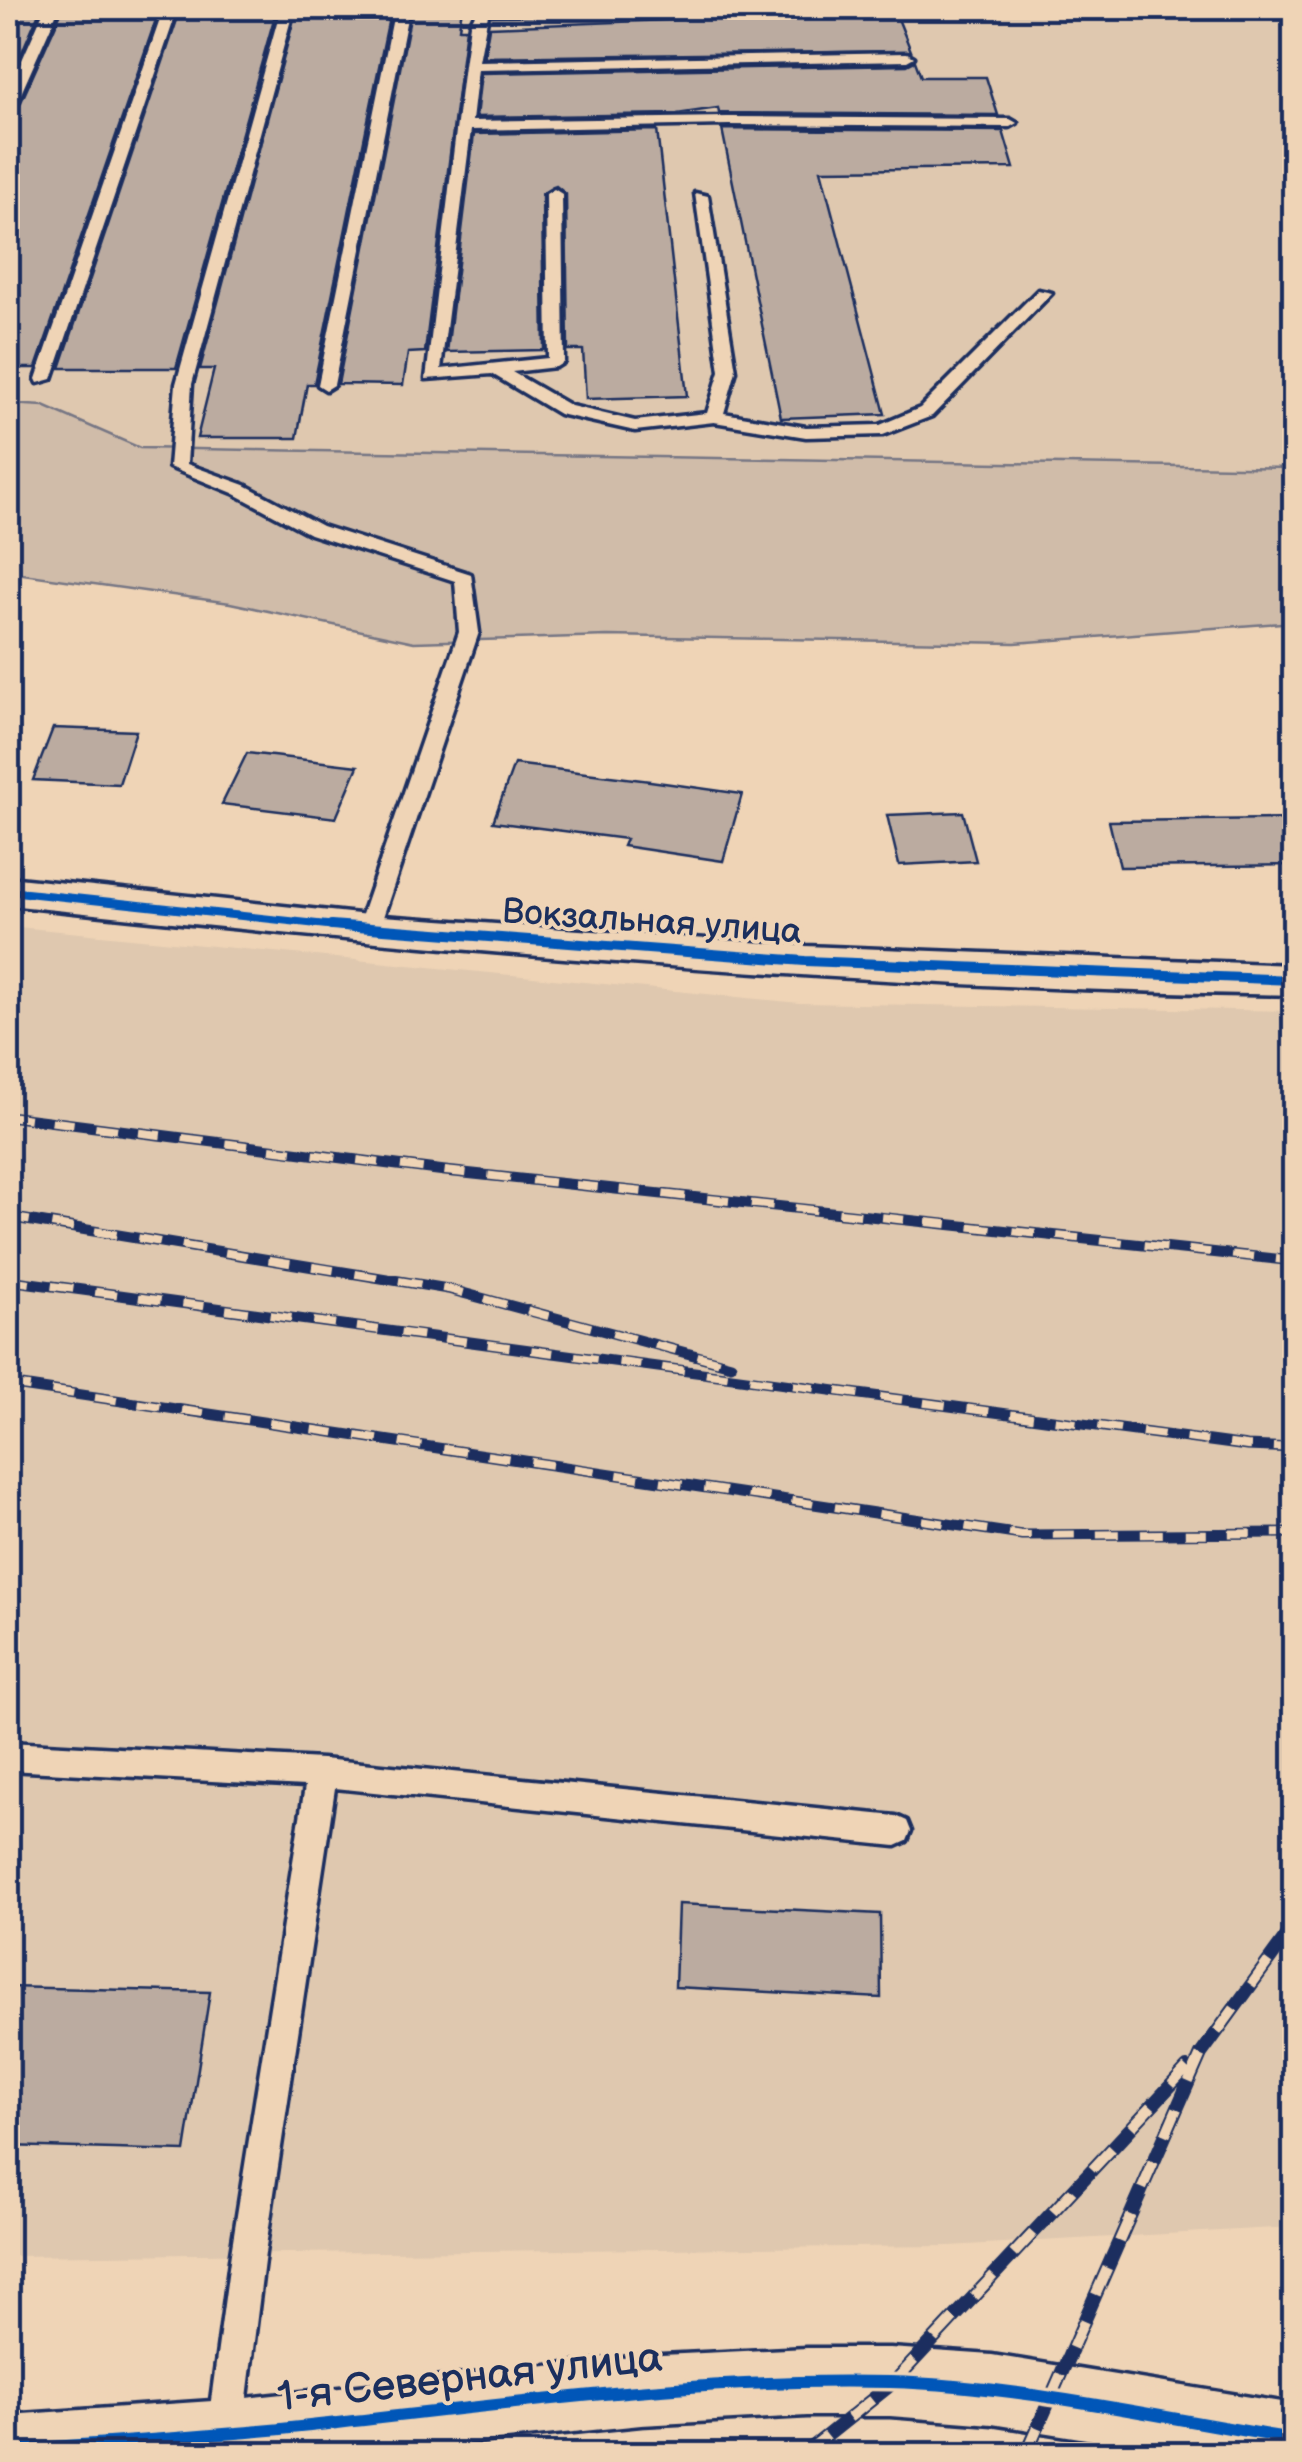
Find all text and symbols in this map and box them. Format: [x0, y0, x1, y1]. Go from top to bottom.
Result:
street label: Вокзальная улица [501, 890, 803, 954]
street label: 1-я Северная улица [275, 2332, 665, 2424]

